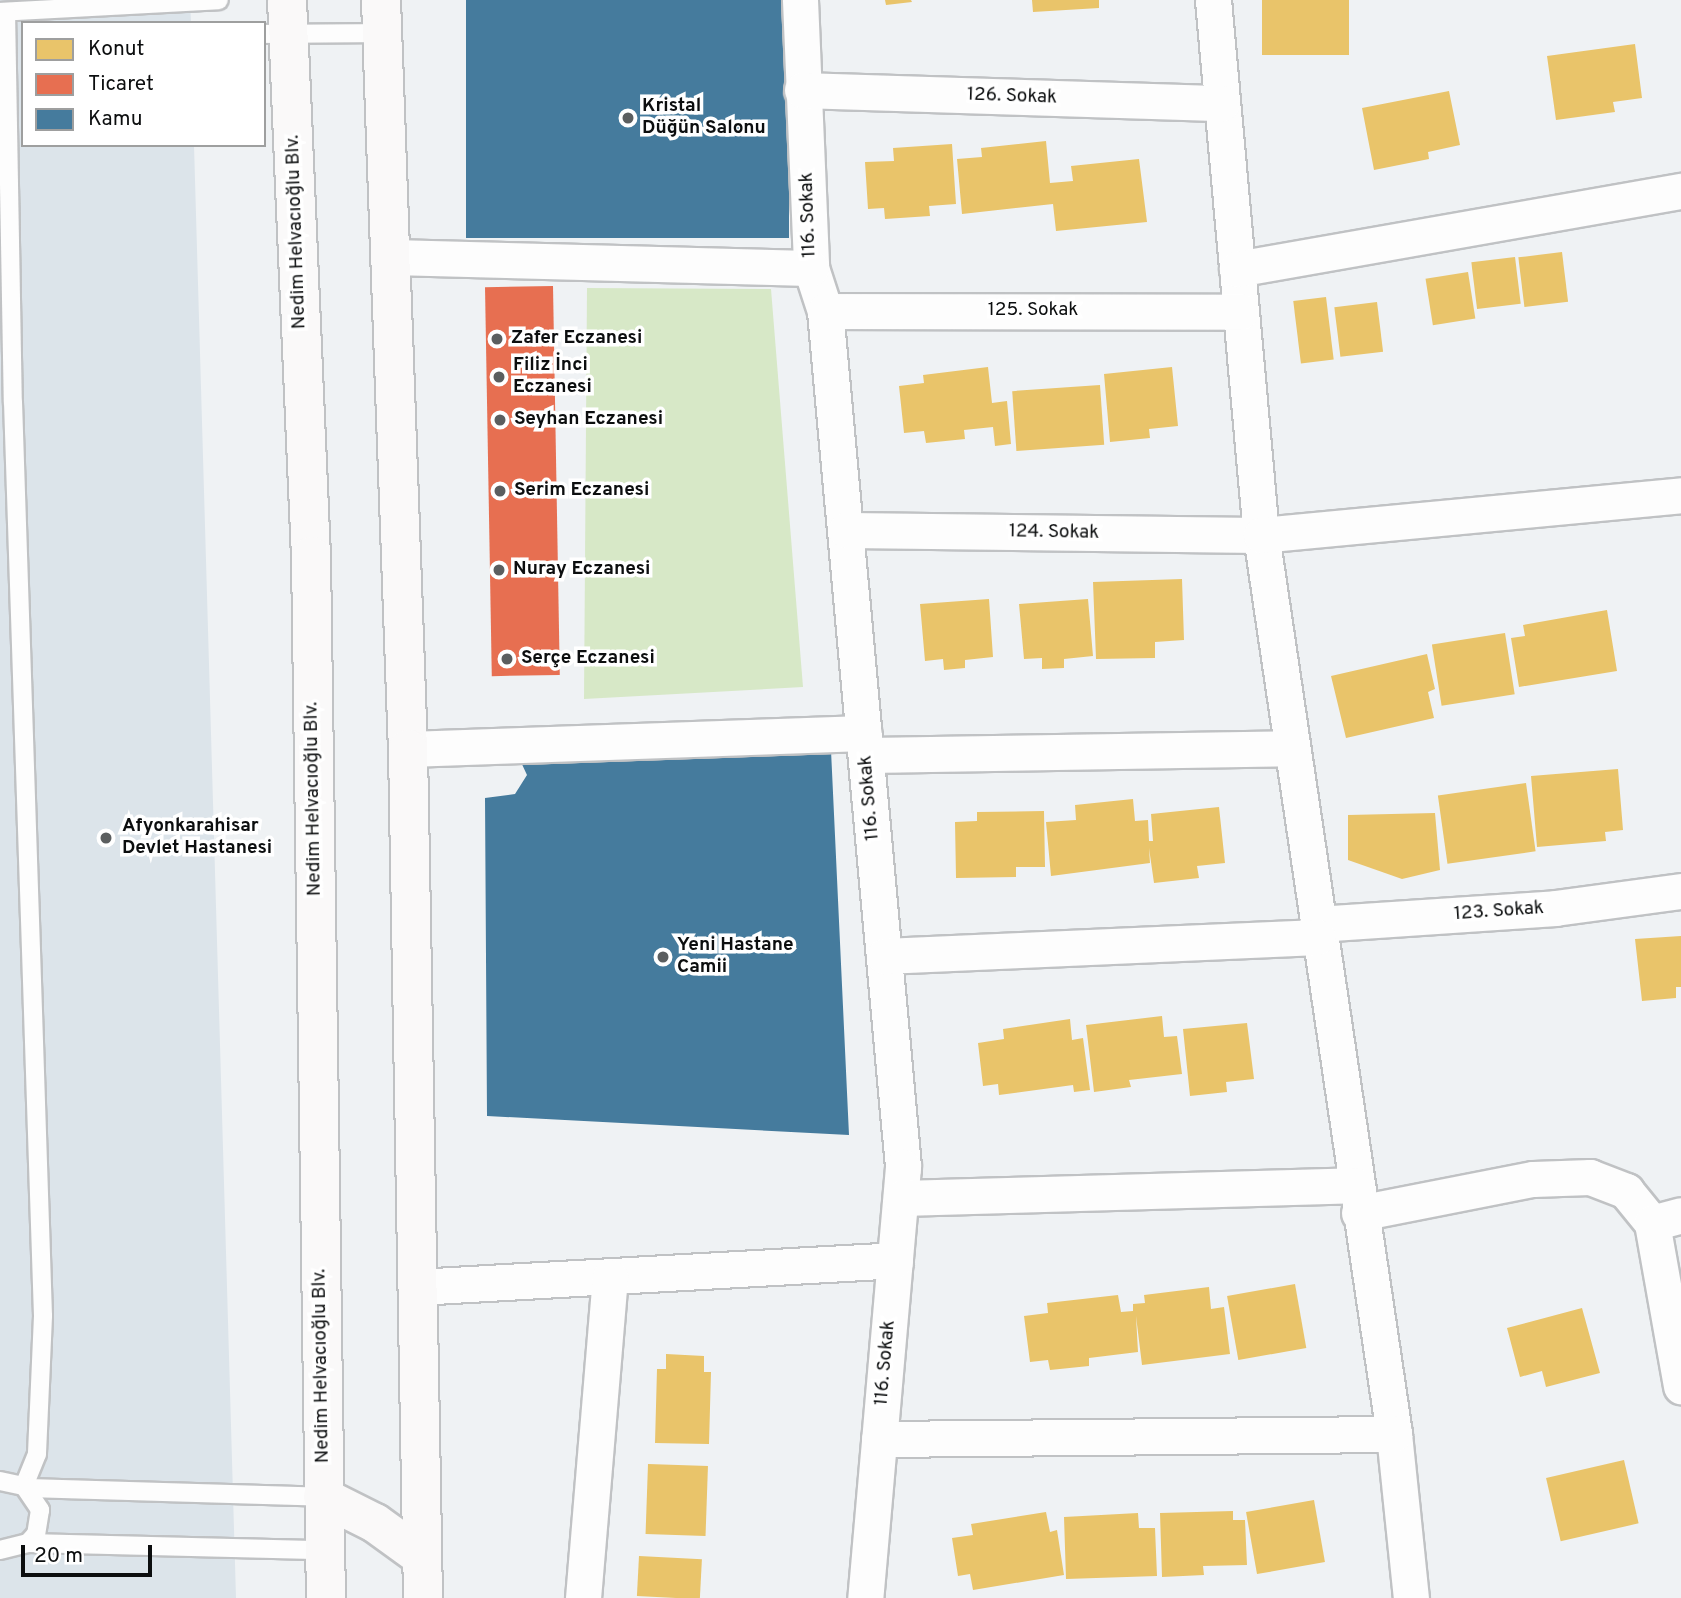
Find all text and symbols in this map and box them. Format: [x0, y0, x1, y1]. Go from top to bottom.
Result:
legend [21, 21, 266, 147]
text: Konut [88, 36, 145, 63]
text: Ticaret [88, 71, 154, 98]
street label: 126. Sokak [967, 84, 1057, 110]
place label: Kristal Düğün Salonu [642, 96, 766, 140]
text: Kamu [88, 106, 142, 133]
marker: Kristal Düğün Salonu [620, 110, 636, 126]
street label: Nedim Helvacıoğlu Blv. [282, 134, 312, 330]
street label: 116. Sokak [796, 172, 822, 258]
street label: 125. Sokak [988, 300, 1078, 322]
place label: Zafer Eczanesi [511, 328, 642, 350]
marker: Zafer Eczanesi [489, 331, 505, 347]
place label: Filiz İnci Eczanesi [513, 355, 592, 399]
marker: Filiz İnci Eczanesi [491, 369, 507, 385]
place label: Seyhan Eczanesi [514, 409, 663, 431]
marker: Seyhan Eczanesi [492, 412, 508, 428]
place label: Serim Eczanesi [514, 480, 649, 502]
marker: Serim Eczanesi [492, 483, 508, 499]
street label: 124. Sokak [1009, 521, 1099, 545]
place label: Nuray Eczanesi [513, 559, 650, 581]
marker: Nuray Eczanesi [491, 562, 507, 578]
place label: Serçe Eczanesi [521, 648, 655, 670]
marker: Serçe Eczanesi [499, 651, 515, 667]
street label: Nedim Helvacıoğlu Blv. [301, 702, 327, 896]
street label: 116. Sokak [855, 754, 885, 842]
place label: Afyonkarahisar Devlet Hastanesi [122, 816, 272, 860]
marker: Afyonkarahisar Devlet Hastanesi [96, 828, 116, 848]
street label: 123. Sokak [1453, 897, 1545, 927]
place label: Yeni Hastane Camii [677, 935, 794, 979]
marker: Yeni Hastane Camii [655, 949, 671, 965]
street label: Nedim Helvacıoğlu Blv. [309, 1269, 335, 1463]
street label: 116. Sokak [871, 1319, 901, 1407]
scale bar [24, 1532, 156, 1576]
text: 20 m [34, 1543, 83, 1570]

